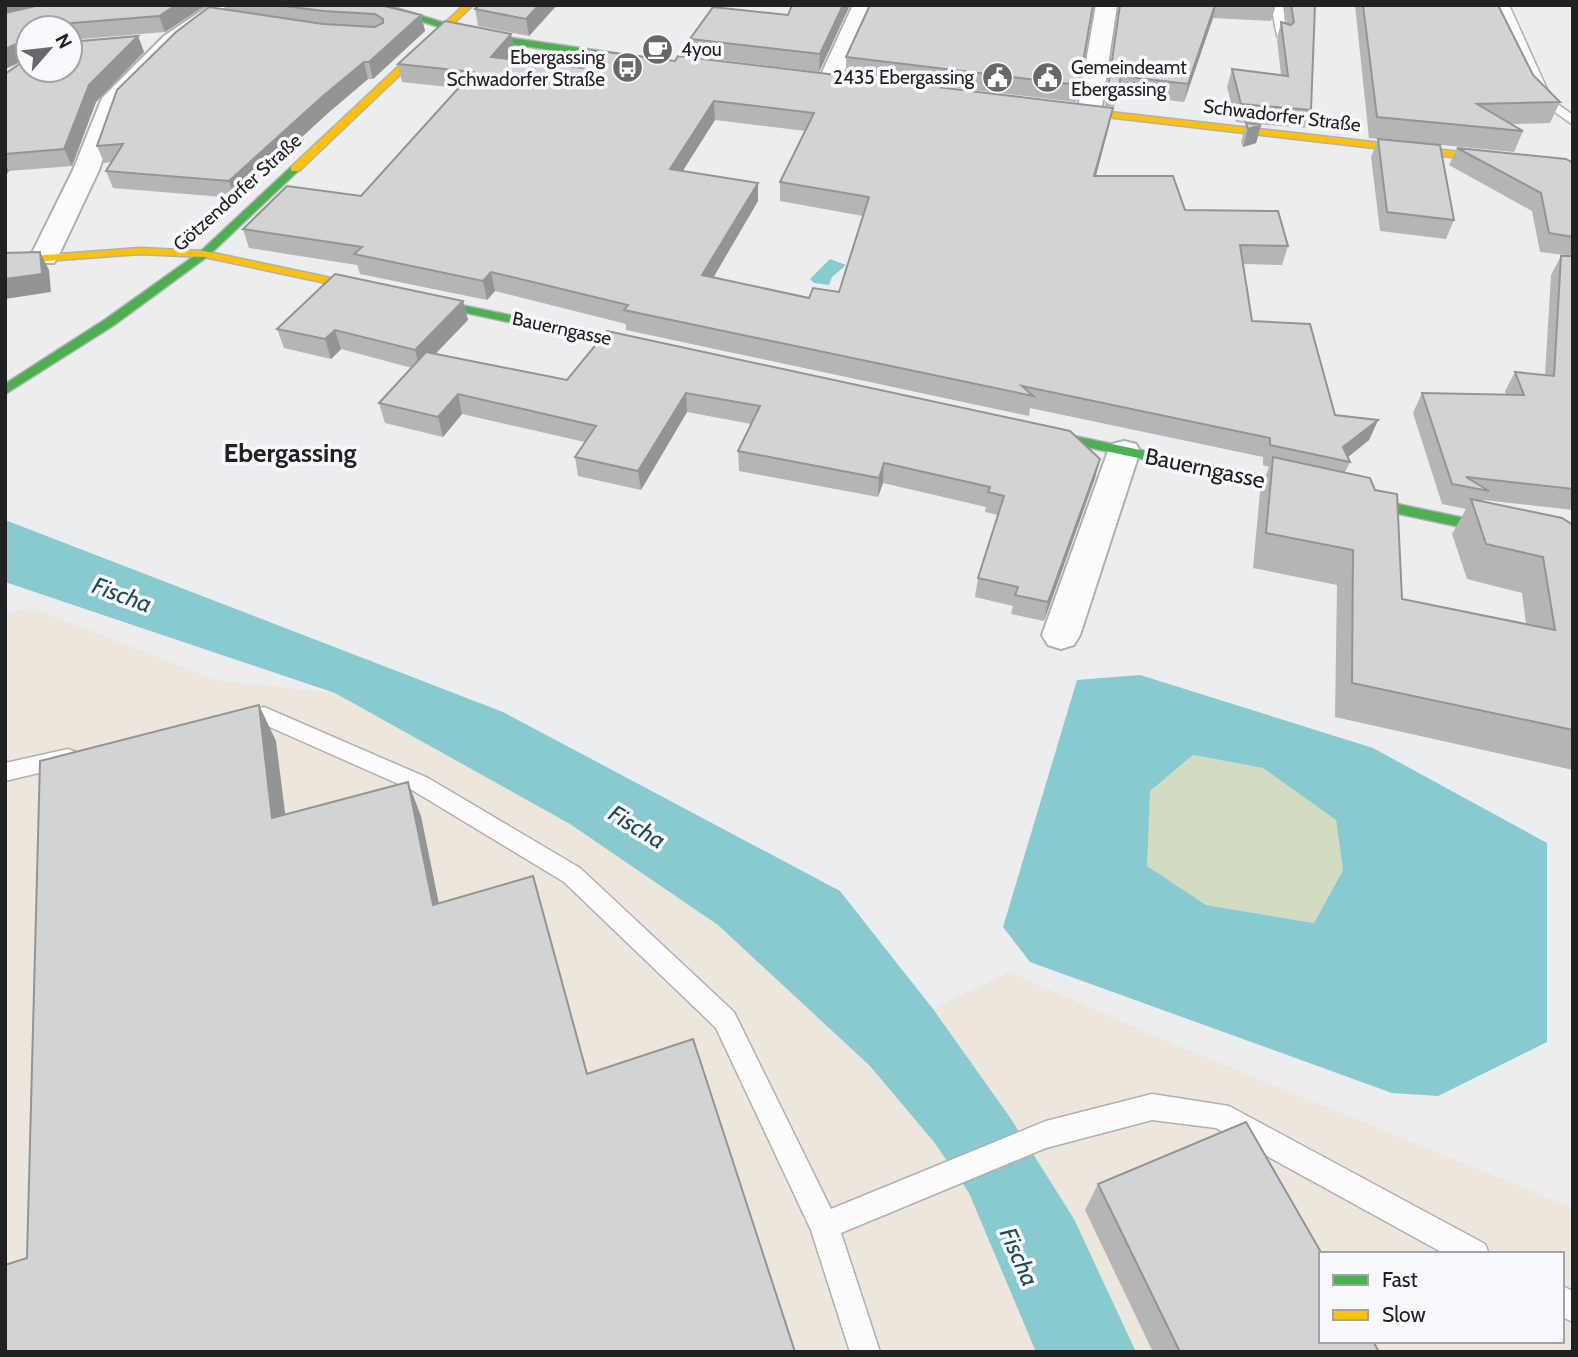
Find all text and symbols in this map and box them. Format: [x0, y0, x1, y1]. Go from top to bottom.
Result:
north arrow [14, 14, 84, 84]
text: N [50, 30, 77, 53]
cafe icon: 4you [641, 32, 675, 66]
place label: 4you [681, 38, 722, 61]
place label: Ebergassing Schwadorfer Straße [446, 46, 606, 91]
bus stop icon: Ebergassing Schwadorfer Straße [611, 51, 645, 85]
place label: Gemeindeamt Ebergassing [1071, 56, 1187, 101]
public building icon: 2435 Ebergassing [980, 60, 1014, 94]
public building icon: Gemeindeamt Ebergassing [1031, 61, 1065, 95]
place label: 2435 Ebergassing [833, 66, 975, 89]
street label: Schwadorfer Straße [1202, 94, 1362, 137]
street label: Götzendorfer Straße [169, 129, 306, 256]
street label: Bauerngasse [510, 307, 614, 350]
district label: Ebergassing [223, 437, 357, 469]
street label: Bauerngasse [1142, 442, 1268, 494]
water label: Fischa [88, 570, 156, 619]
water label: Fischa [604, 798, 671, 855]
water label: Fischa [994, 1223, 1045, 1291]
legend [1319, 1252, 1564, 1343]
text: Fast [1382, 1267, 1418, 1292]
text: Slow [1382, 1302, 1426, 1327]

